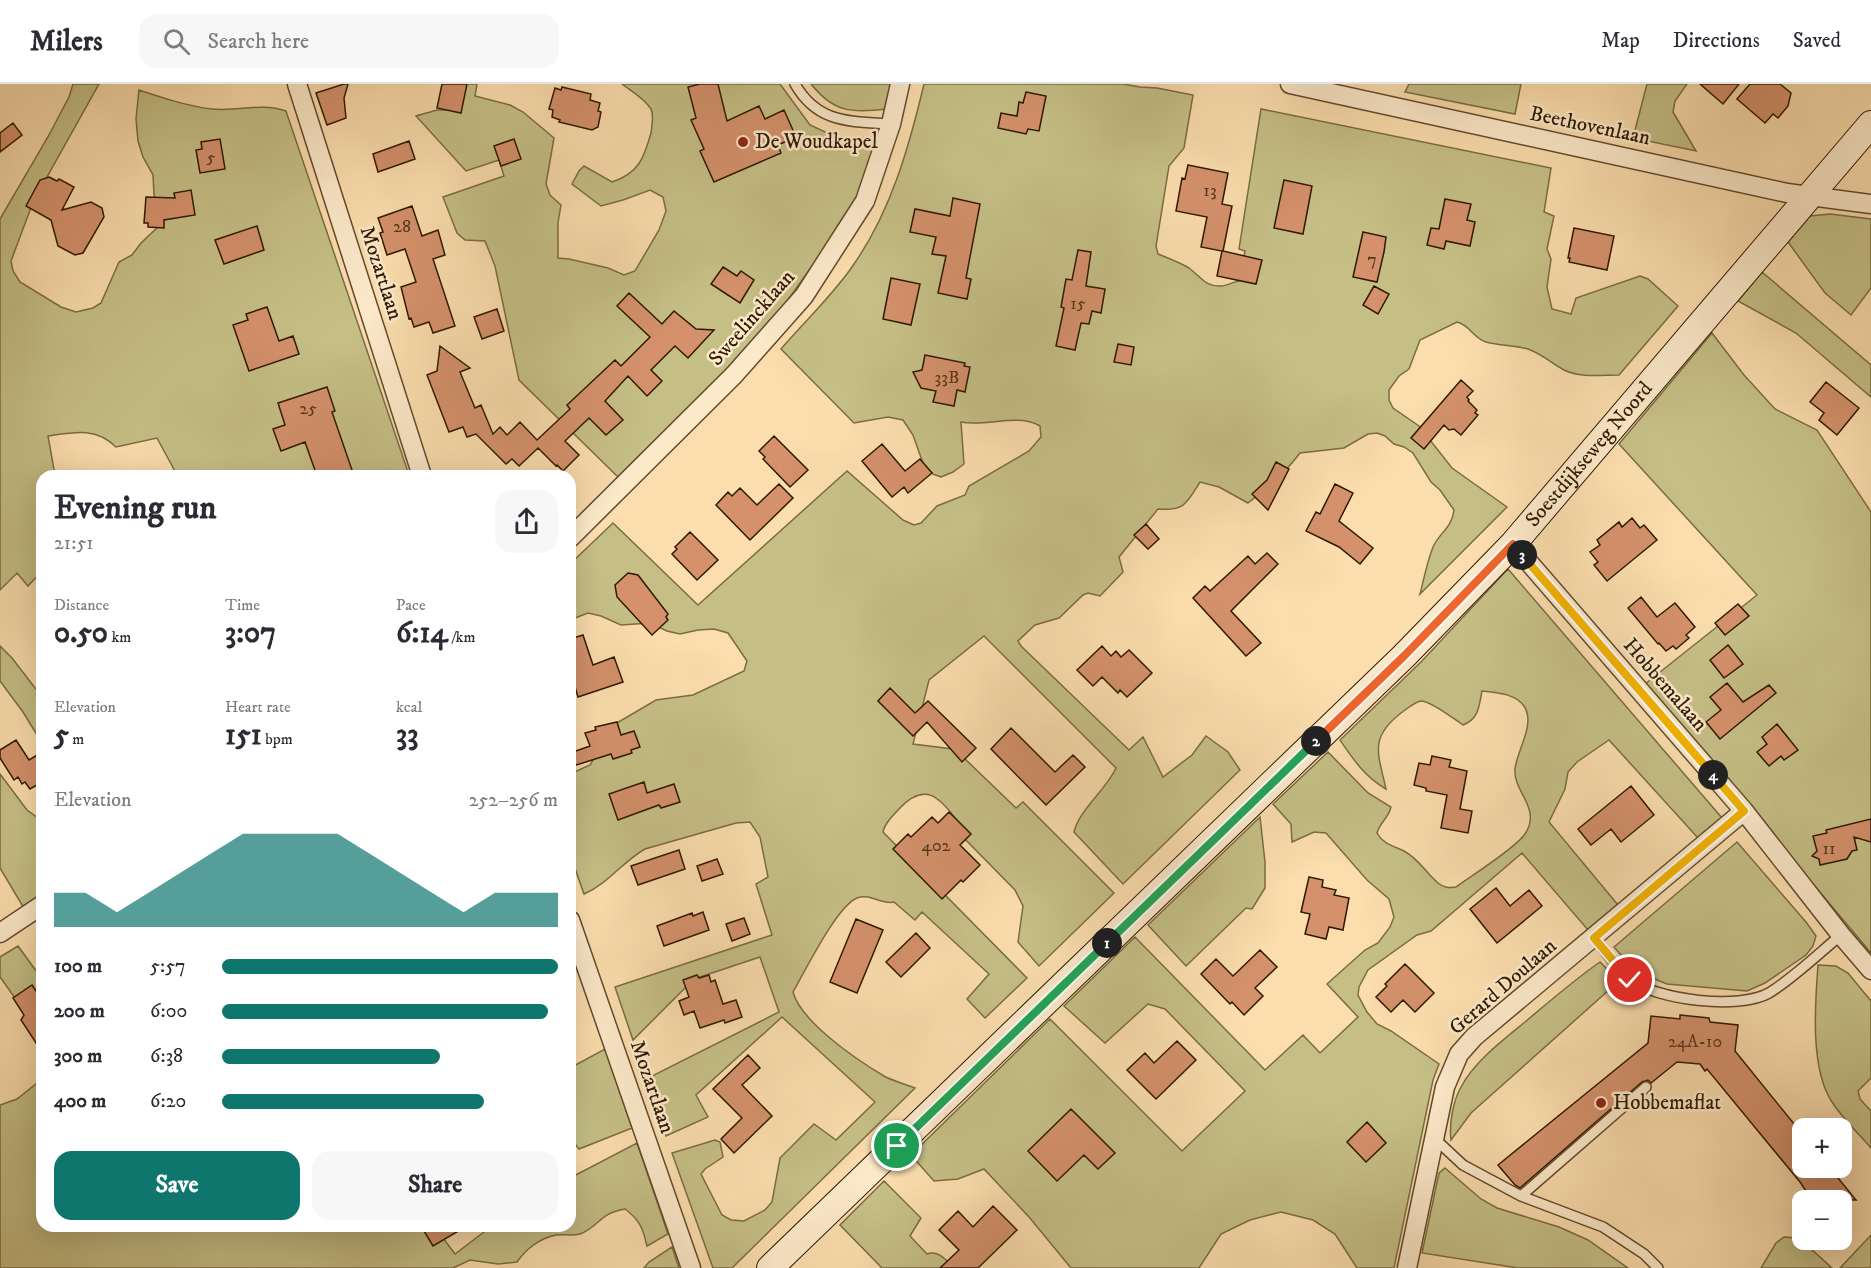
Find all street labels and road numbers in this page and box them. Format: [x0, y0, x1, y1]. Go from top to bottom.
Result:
street label: Beethovenlaan [1527, 101, 1653, 151]
street label: Mozartlaan [354, 223, 408, 323]
street label: Sweelincklaan [703, 265, 801, 371]
street label: Soestdijkseweg Noord [1520, 376, 1659, 533]
street label: Hobbemalaan [1617, 633, 1713, 737]
street label: Gerard Doulaan [1444, 933, 1562, 1041]
street label: Mozartlaan [624, 1037, 680, 1137]

